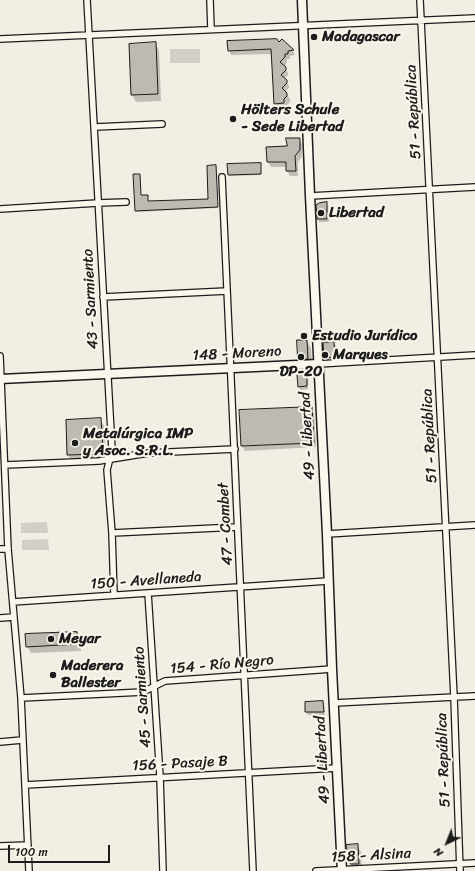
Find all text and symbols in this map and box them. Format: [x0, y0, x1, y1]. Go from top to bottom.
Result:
place label: Madagascar [322, 28, 400, 46]
marker: Madagascar [309, 32, 319, 42]
street label: 51 - República [403, 64, 425, 160]
place label: Hölters Schule - Sede Libertad [241, 101, 343, 136]
marker: Hölters Schule - Sede Libertad [228, 114, 238, 124]
place label: Libertad [329, 204, 384, 222]
marker: Libertad [316, 208, 326, 218]
street label: 43 - Sarmiento [79, 248, 103, 350]
place label: Estudio Jurídico [312, 327, 418, 345]
marker: Estudio Jurídico [299, 331, 309, 341]
street label: 148 - Moreno [192, 343, 282, 365]
place label: Marques [333, 346, 388, 364]
marker: Marques [320, 350, 330, 360]
marker: DP-20 [296, 352, 306, 362]
place label: DP-20 [280, 363, 322, 381]
street label: 51 - República [419, 388, 441, 484]
street label: 49 - Libertad [297, 392, 319, 480]
place label: Metalúrgica IMP y Asoc. S.R.L. [83, 425, 193, 460]
marker: Metalúrgica IMP y Asoc. S.R.L. [70, 438, 80, 448]
street label: 47 - Combet [215, 482, 237, 566]
street label: 150 - Avellaneda [90, 568, 202, 594]
place label: Meyar [59, 630, 100, 648]
marker: Meyar [46, 634, 56, 644]
street label: 45 - Sarmiento [130, 646, 156, 748]
street label: 154 - Río Negro [169, 652, 275, 678]
place label: Maderera Ballester [61, 657, 123, 692]
marker: Maderera Ballester [48, 670, 58, 680]
street label: 51 - República [433, 712, 455, 808]
street label: 49 - Libertad [312, 716, 334, 804]
street label: 156 - Pasaje B [132, 753, 228, 775]
north arrow [427, 823, 467, 863]
scale bar [10, 837, 112, 863]
text: 100 m [15, 841, 48, 863]
text: N [429, 843, 448, 862]
street label: 158 - Alsina [330, 845, 412, 867]

